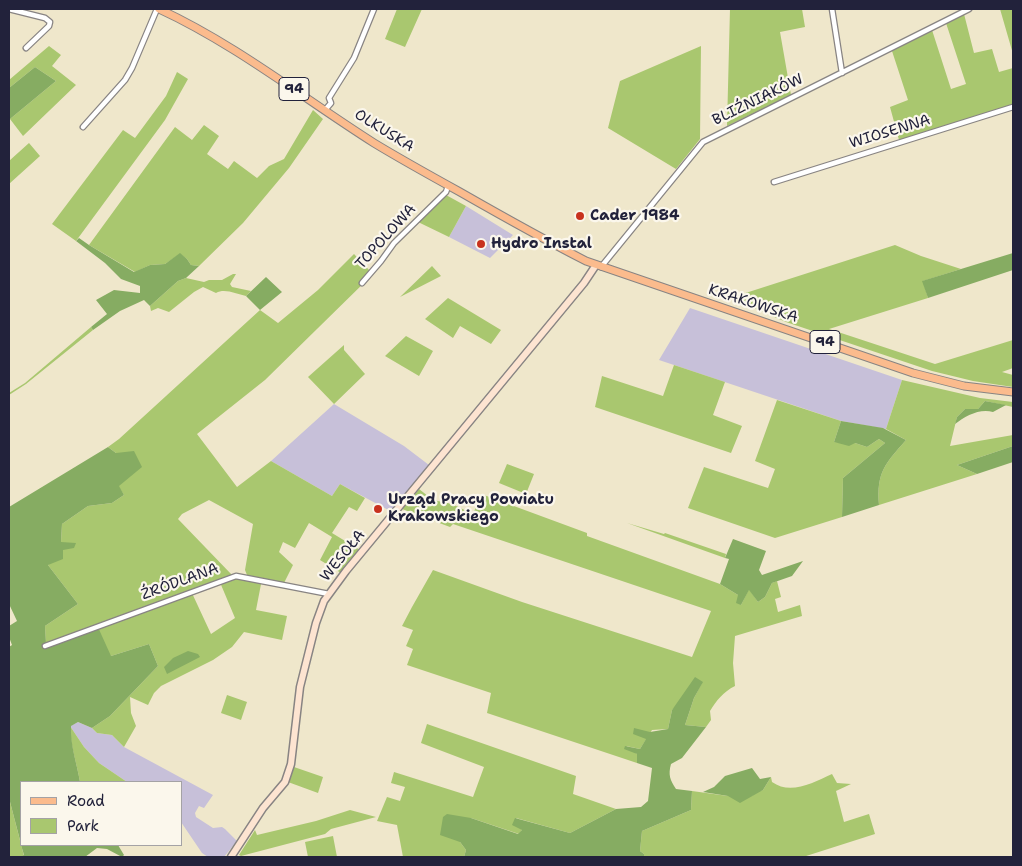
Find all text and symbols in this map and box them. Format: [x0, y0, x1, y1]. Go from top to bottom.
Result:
street label: BLIŹNIAKÓW [710, 70, 806, 130]
road number: 94 [279, 78, 309, 100]
street label: OLKUSKA [351, 106, 417, 156]
street label: WIOSENNA [847, 111, 933, 153]
street label: TOPOLOWA [352, 201, 420, 273]
place label: Cader 1984 [590, 207, 679, 225]
marker: Cader 1984 [574, 210, 586, 222]
place label: Hydro Instal [491, 235, 592, 253]
marker: Hydro Instal [475, 238, 487, 250]
street label: KRAKOWSKA [706, 281, 800, 327]
road number: 94 [810, 331, 840, 354]
place label: Urząd Pracy Powiatu Krakowskiego [388, 491, 554, 526]
marker: Urząd Pracy Powiatu Krakowskiego [372, 503, 384, 515]
street label: WESOŁA [317, 527, 369, 585]
street label: ŹRÓDLANA [139, 560, 221, 604]
legend [20, 781, 182, 846]
text: Road [67, 791, 105, 811]
text: Park [67, 816, 99, 836]

